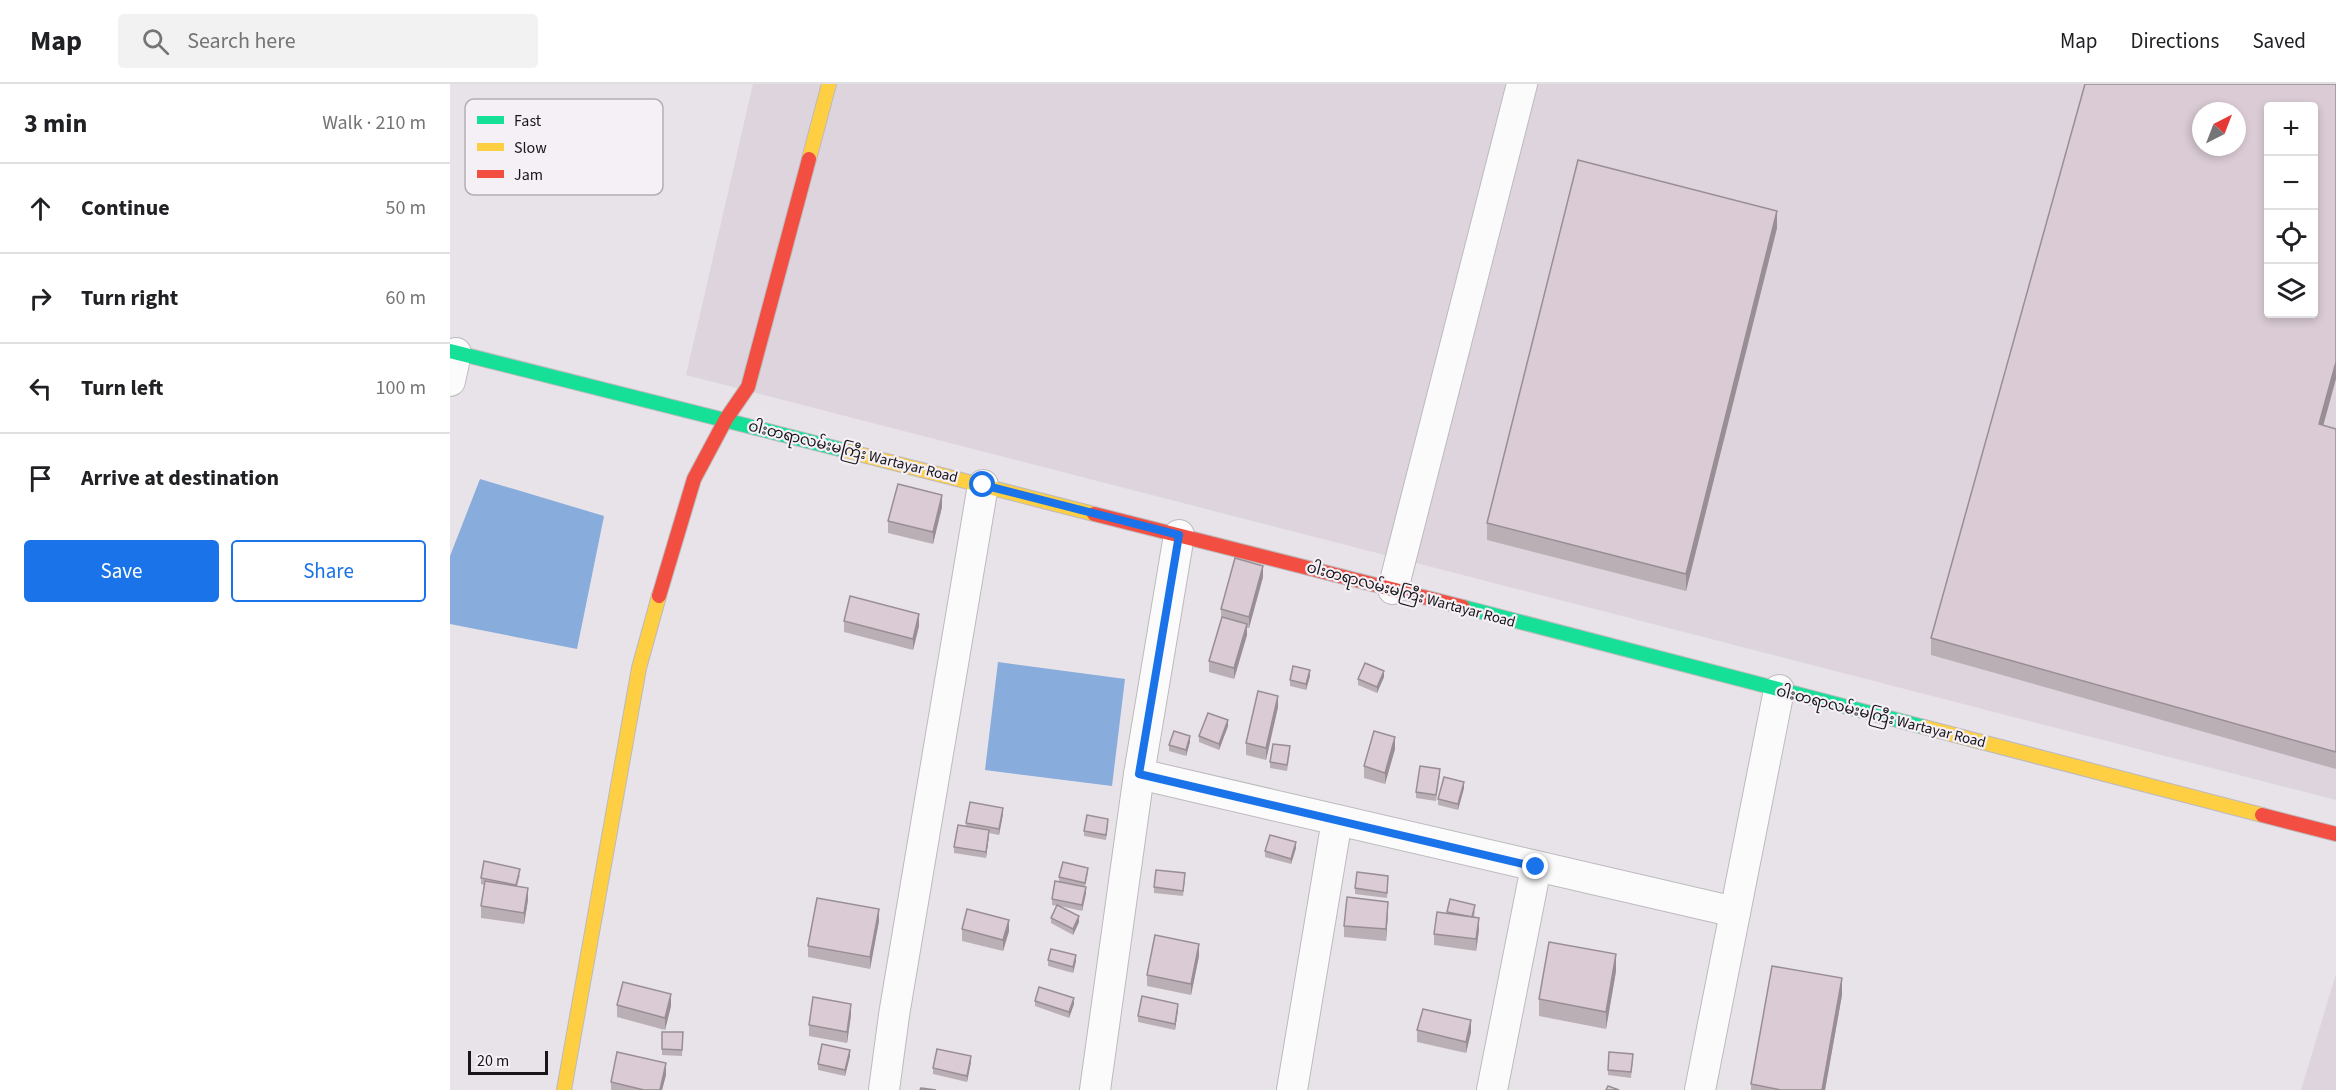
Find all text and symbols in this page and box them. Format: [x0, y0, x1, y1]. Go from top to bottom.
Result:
search box [118, 14, 538, 68]
text: Map [30, 21, 82, 61]
icon: search [139, 25, 172, 58]
text: Search here [187, 25, 296, 57]
text: Map [2060, 26, 2098, 56]
text: Directions [2131, 26, 2219, 56]
text: Saved [2252, 26, 2306, 56]
legend [465, 99, 663, 195]
north arrow [2192, 102, 2246, 156]
map controls [2264, 102, 2318, 318]
button: + [2264, 102, 2318, 156]
text: 3 min [24, 105, 87, 142]
text: Walk · 210 m [322, 109, 426, 137]
text: Fast [514, 110, 542, 132]
text: Slow [514, 137, 547, 159]
button: − [2264, 156, 2318, 210]
text: Jam [514, 164, 543, 186]
icon: ahead [24, 192, 57, 225]
text: Continue [81, 192, 170, 224]
text: 50 m [386, 194, 426, 222]
button: locate [2264, 210, 2318, 264]
button: layers [2264, 264, 2318, 318]
icon: right [24, 282, 57, 315]
text: Turn right [81, 282, 178, 314]
text: 60 m [386, 284, 426, 312]
icon: left [24, 372, 57, 405]
text: Turn left [81, 372, 163, 404]
text: 100 m [376, 374, 426, 402]
street label: ဝါးတရာလမ်းမကြီး Wartayar Road [746, 416, 960, 489]
icon: arrive [24, 462, 57, 495]
text: Arrive at destination [81, 462, 279, 494]
route start [969, 471, 995, 497]
button: Save [24, 540, 219, 602]
button: Share [231, 540, 426, 602]
street label: ဝါးတရာလမ်းမကြီး Wartayar Road [1304, 557, 1518, 634]
street label: ဝါးတရာလမ်းမကြီး Wartayar Road [1774, 681, 1988, 754]
route end [1522, 853, 1548, 879]
scale bar [468, 1048, 548, 1076]
text: 20 m [477, 1050, 509, 1072]

